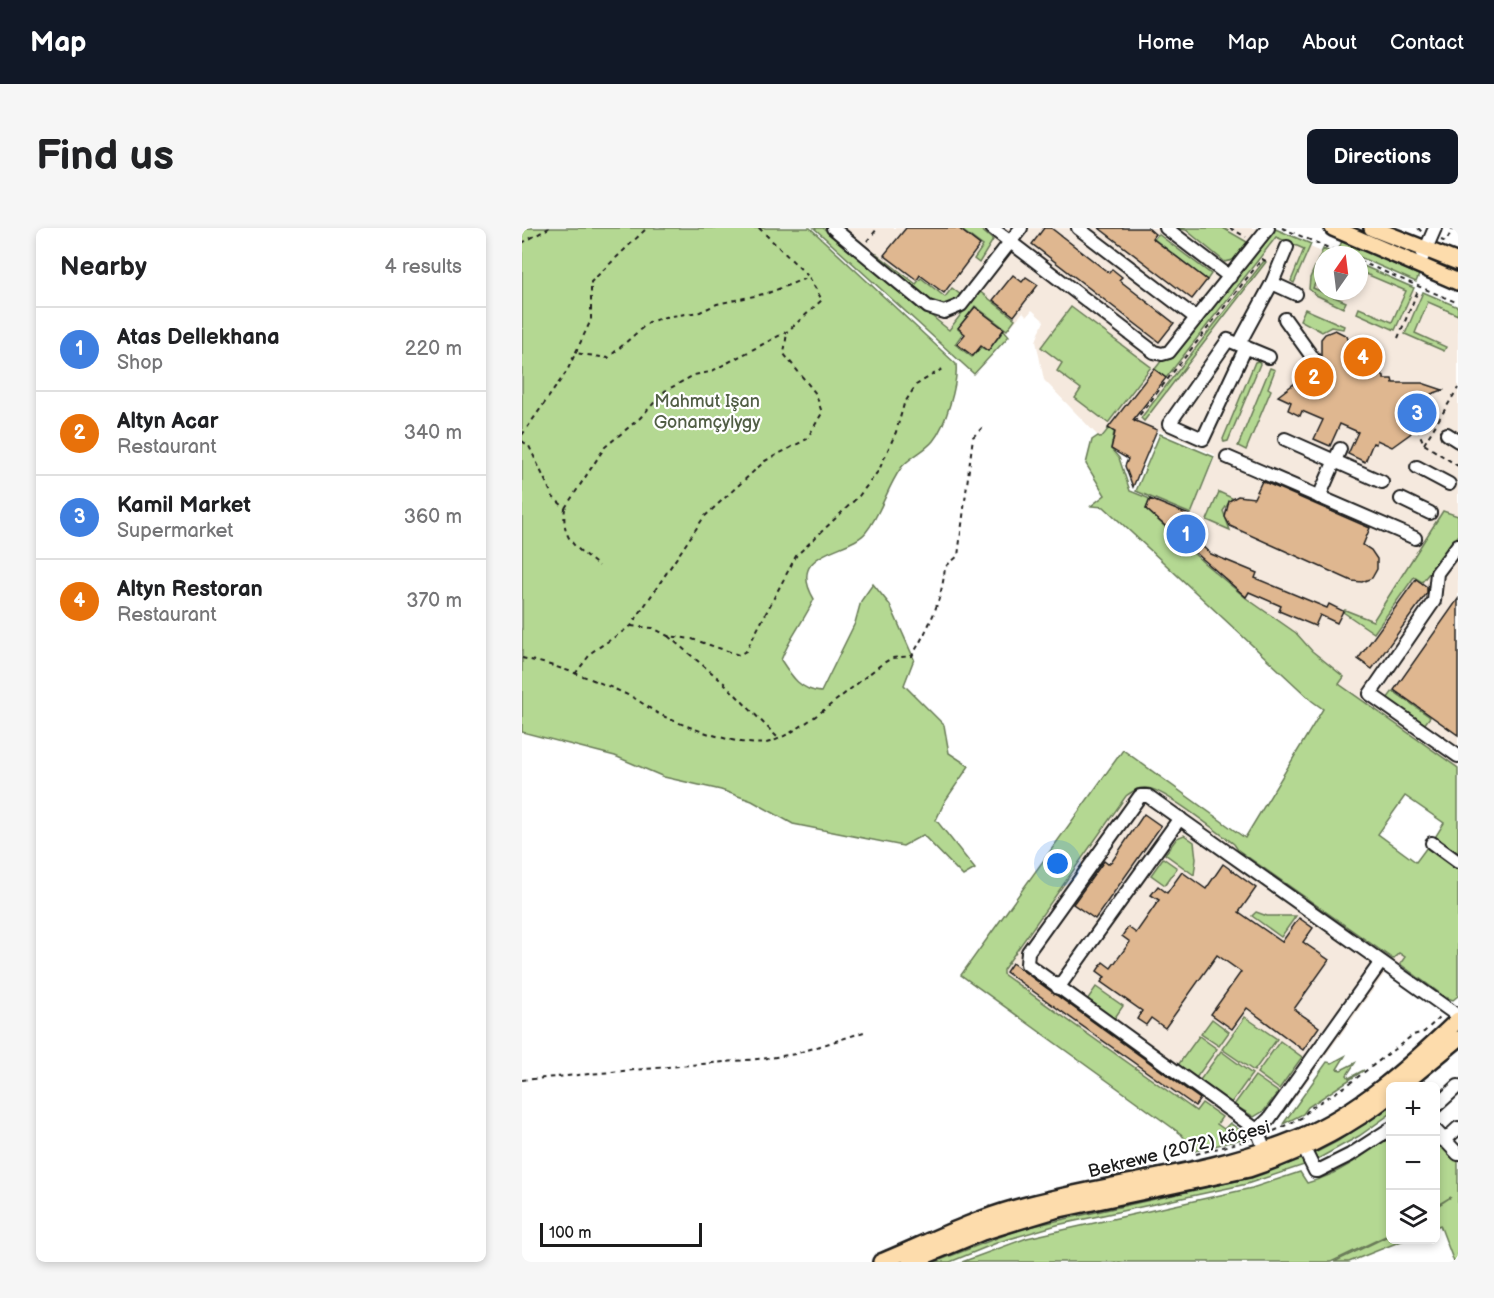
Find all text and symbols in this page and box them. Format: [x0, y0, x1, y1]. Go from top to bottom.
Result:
text: Map [30, 26, 86, 59]
text: Home [1137, 30, 1194, 55]
text: Map [1227, 30, 1269, 55]
text: About [1302, 30, 1357, 55]
text: Contact [1390, 30, 1464, 55]
button: Directions [1307, 129, 1458, 184]
text: Find us [36, 131, 174, 182]
north arrow [1314, 246, 1368, 300]
text: Nearby [60, 252, 147, 283]
text: 4 results [384, 255, 462, 279]
text: Atas Dellekhana [117, 324, 280, 351]
pin: 4 [1344, 334, 1382, 380]
text: 1 [75, 337, 84, 361]
text: 220 m [405, 337, 462, 361]
text: Shop [117, 351, 163, 375]
pin: 2 [1294, 354, 1334, 400]
pin: 3 [1398, 390, 1436, 435]
park label: Mahmut Işan Gonamçylygy [654, 391, 761, 433]
text: Altyn Acar [117, 408, 219, 435]
text: 2 [74, 421, 85, 445]
text: 340 m [404, 421, 462, 445]
text: Restaurant [117, 435, 217, 459]
text: Kamil Market [117, 492, 251, 519]
text: 3 [74, 505, 85, 529]
text: 360 m [404, 505, 462, 529]
pin: 1 [1166, 512, 1206, 556]
text: Supermarket [117, 519, 233, 543]
text: Altyn Restoran [117, 576, 263, 603]
text: 4 [74, 589, 85, 613]
text: 370 m [406, 589, 462, 613]
text: Restaurant [117, 603, 217, 627]
your location [1043, 849, 1072, 878]
map controls [1386, 1082, 1440, 1244]
button: + [1386, 1082, 1440, 1136]
street label: Bekrewe (2072) köçesi [1086, 1117, 1272, 1182]
button: − [1386, 1136, 1440, 1190]
button: layers [1386, 1190, 1440, 1244]
scale bar [540, 1220, 702, 1248]
text: 100 m [549, 1224, 592, 1243]

